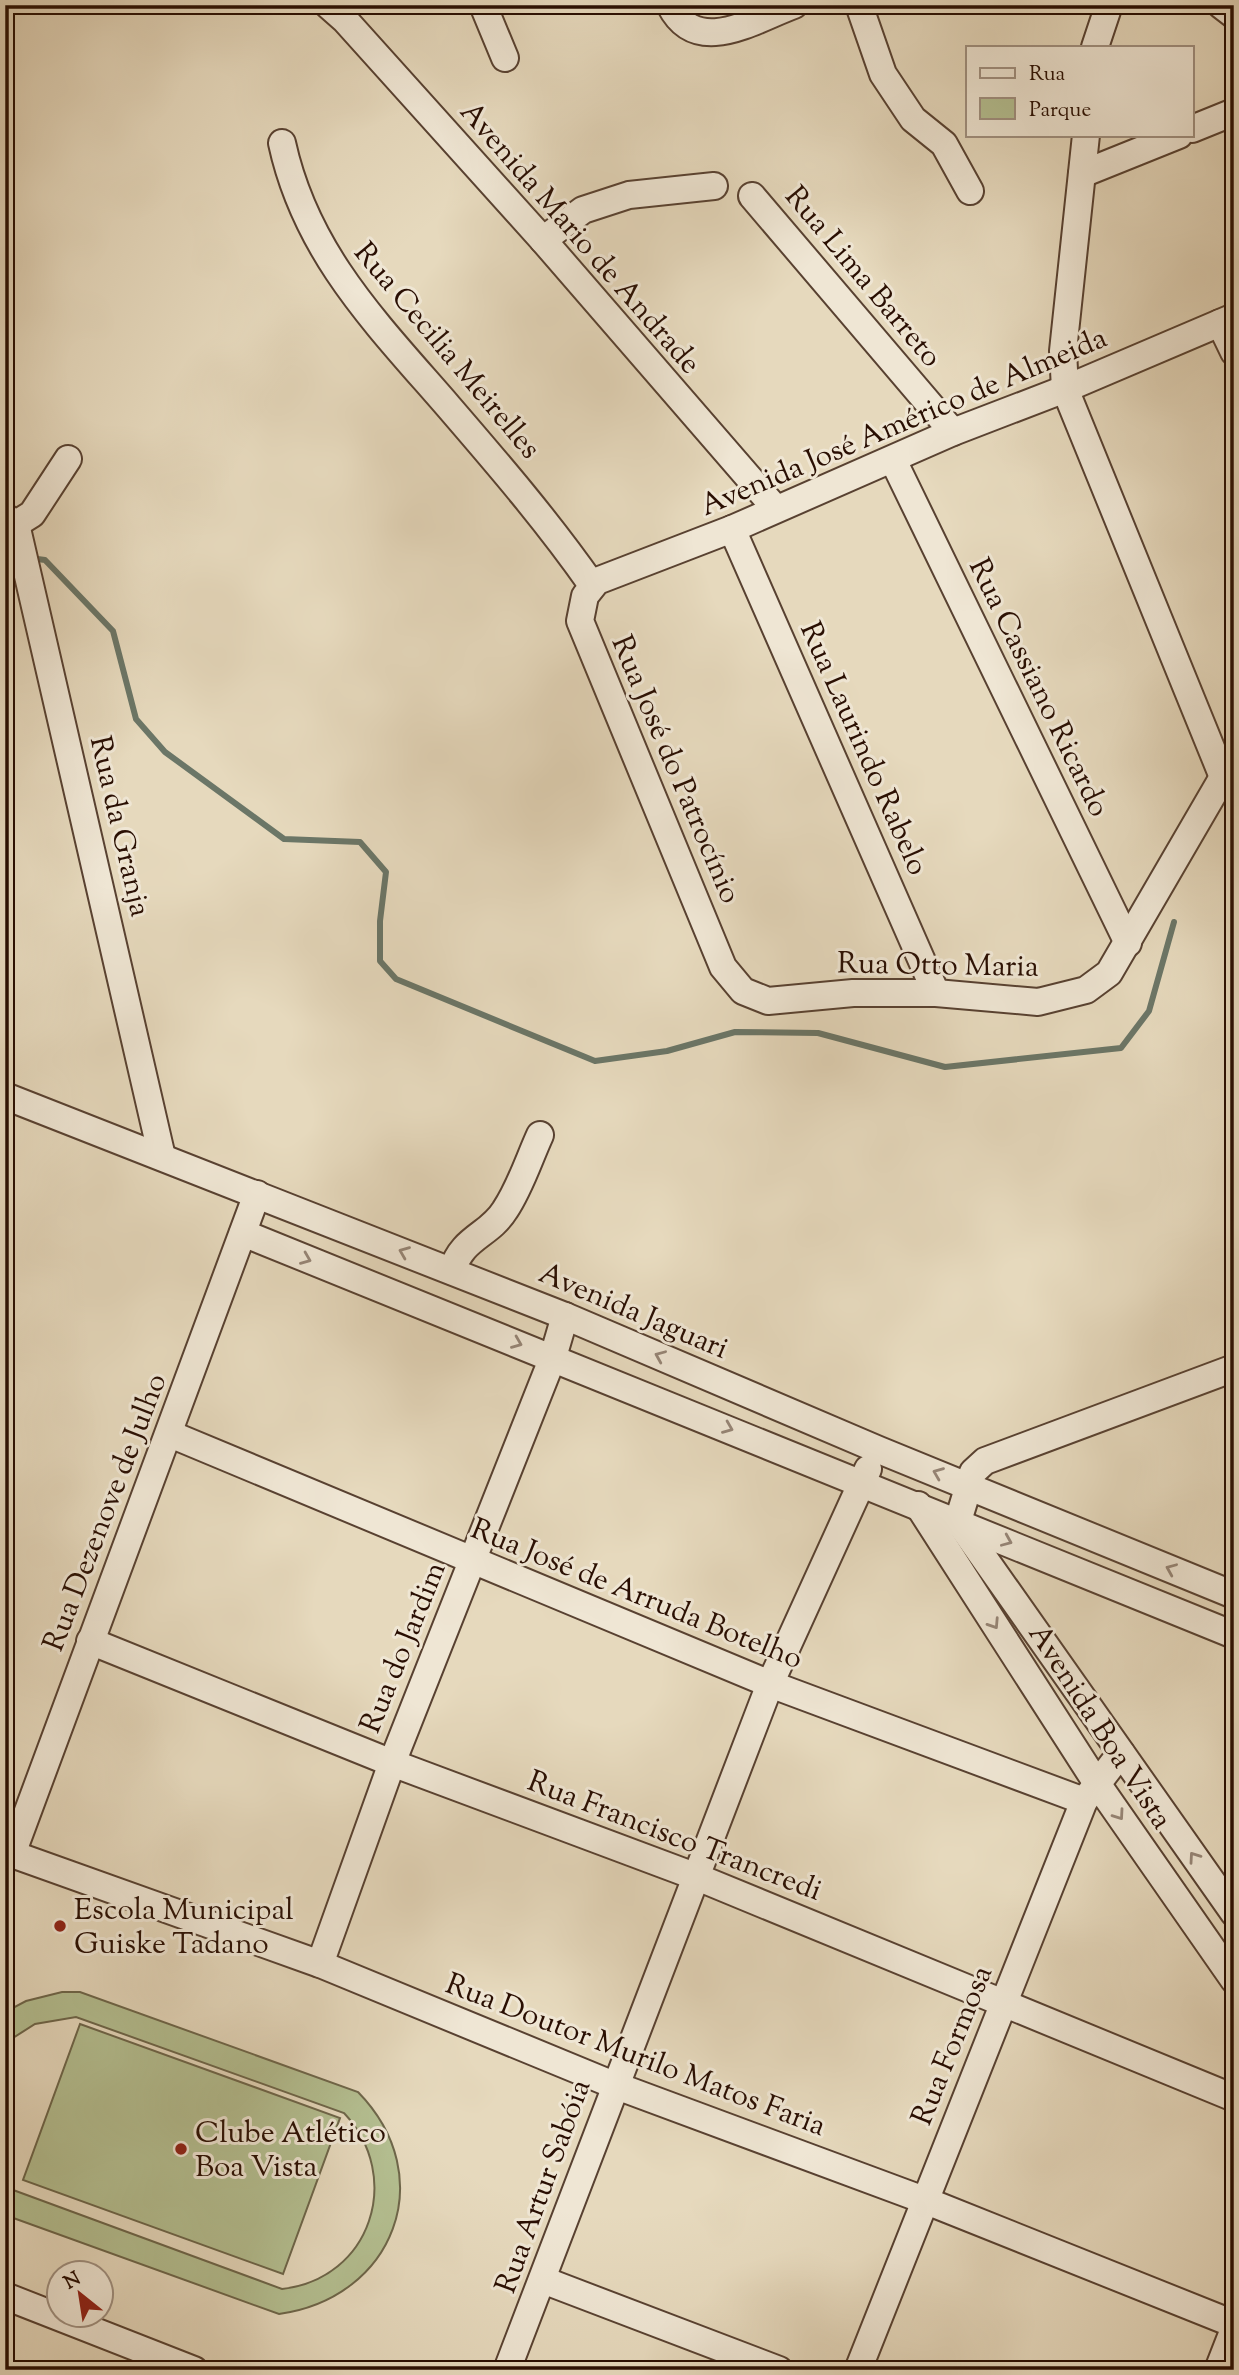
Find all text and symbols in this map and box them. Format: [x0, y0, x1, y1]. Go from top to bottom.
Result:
legend [966, 46, 1194, 136]
text: Rua [1029, 60, 1066, 90]
street label: Avenida Mario de Andrade [448, 93, 710, 384]
text: Parque [1029, 96, 1091, 126]
street label: Rua Lima Barreto [773, 178, 951, 378]
street label: Rua Cecilia Meirelles [342, 234, 550, 469]
street label: Avenida José Américo de Almeida [694, 318, 1114, 529]
street label: Rua Cassiano Ricardo [956, 551, 1119, 825]
street label: Rua Laurindo Rabelo [787, 615, 938, 883]
street label: Rua José do Patrocínio [599, 629, 751, 911]
street label: Rua da Granja [77, 732, 160, 921]
street label: Rua Otto Maria [837, 943, 1039, 990]
one-way arrow [399, 1247, 411, 1261]
one-way arrow [299, 1250, 311, 1264]
street label: Avenida Jaguari [532, 1253, 734, 1372]
one-way arrow [511, 1334, 523, 1348]
one-way arrow [655, 1350, 668, 1364]
street label: Rua Dezenove de Julho [33, 1368, 179, 1658]
one-way arrow [721, 1420, 734, 1434]
one-way arrow [932, 1468, 944, 1482]
street label: Rua José de Arruda Botelho [464, 1509, 808, 1682]
one-way arrow [1000, 1533, 1012, 1547]
street label: Rua do Jardim [350, 1556, 458, 1740]
one-way arrow [1165, 1564, 1177, 1578]
street label: Avenida Boa Vista [1016, 1616, 1182, 1839]
one-way arrow [986, 1617, 999, 1630]
street label: Rua Francisco Trancredi [521, 1761, 828, 1913]
one-way arrow [1111, 1807, 1123, 1820]
one-way arrow [1190, 1852, 1202, 1865]
place label: Escola Municipal Guiske Tadano [74, 1890, 294, 1967]
marker: Escola Municipal Guiske Tadano [52, 1918, 68, 1934]
street label: Rua Formosa [902, 1960, 1005, 2132]
street label: Rua Doutor Murilo Matos Faria [439, 1964, 832, 2149]
street label: Rua Artur Sabóia [486, 2074, 603, 2300]
place label: Clube Atlético Boa Vista [195, 2113, 386, 2190]
marker: Clube Atlético Boa Vista [173, 2141, 189, 2157]
north arrow [46, 2260, 116, 2330]
text: N [59, 2266, 86, 2297]

